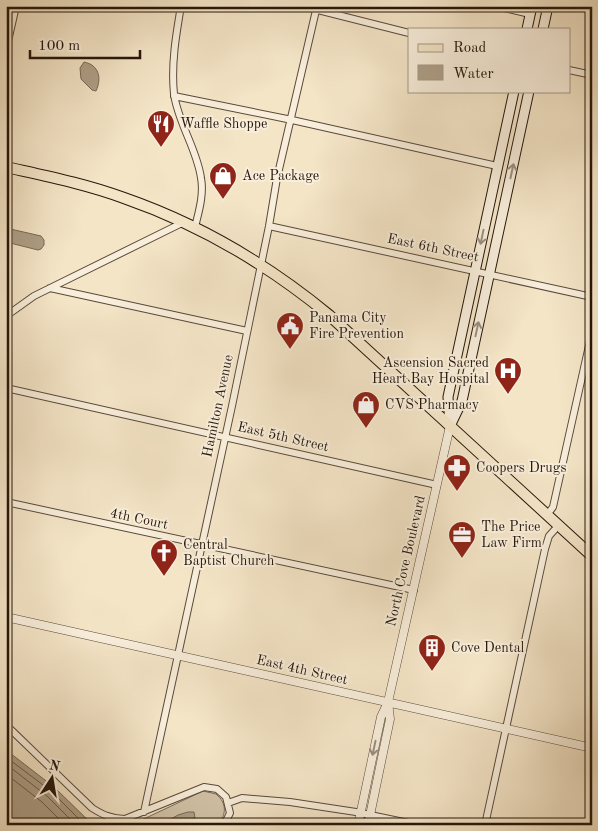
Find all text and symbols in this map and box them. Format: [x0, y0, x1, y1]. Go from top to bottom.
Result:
scale bar [30, 28, 140, 60]
legend [408, 28, 570, 92]
text: 100 m [38, 39, 80, 54]
text: Road [453, 41, 487, 56]
text: Water [453, 67, 494, 82]
restaurant icon: Waffle Shoppe [146, 109, 176, 148]
place label: Waffle Shoppe [180, 117, 267, 131]
shop icon: Ace Package [208, 161, 238, 200]
one-way arrow [508, 163, 517, 179]
place label: Ace Package [242, 169, 319, 183]
one-way arrow [477, 228, 487, 244]
street label: East 6th Street [386, 231, 480, 265]
public building icon: Panama City Fire Prevention [275, 311, 305, 350]
place label: Panama City Fire Prevention [309, 311, 404, 341]
one-way arrow [473, 322, 482, 338]
street label: Hamilton Avenue [200, 353, 236, 459]
place label: Ascension Sacred Heart Bay Hospital [372, 356, 489, 386]
hospital icon: Ascension Sacred Heart Bay Hospital [493, 356, 523, 395]
shop icon: CVS Pharmacy [351, 390, 381, 429]
place label: CVS Pharmacy [385, 398, 480, 412]
street label: East 5th Street [236, 420, 330, 454]
pharmacy icon: Coopers Drugs [442, 453, 472, 492]
place label: Coopers Drugs [476, 461, 566, 475]
street label: North Cove Boulevard [384, 494, 428, 628]
street label: 4th Court [109, 506, 169, 532]
office icon: The Price Law Firm [447, 520, 477, 559]
place label: The Price Law Firm [481, 520, 542, 550]
church icon: Central Baptist Church [149, 538, 179, 577]
place label: Central Baptist Church [183, 538, 275, 568]
building icon: Cove Dental [417, 633, 447, 672]
place label: Cove Dental [451, 641, 525, 655]
street label: East 4th Street [255, 653, 349, 687]
one-way arrow [369, 740, 378, 756]
north arrow [28, 754, 78, 804]
text: N [48, 758, 61, 774]

